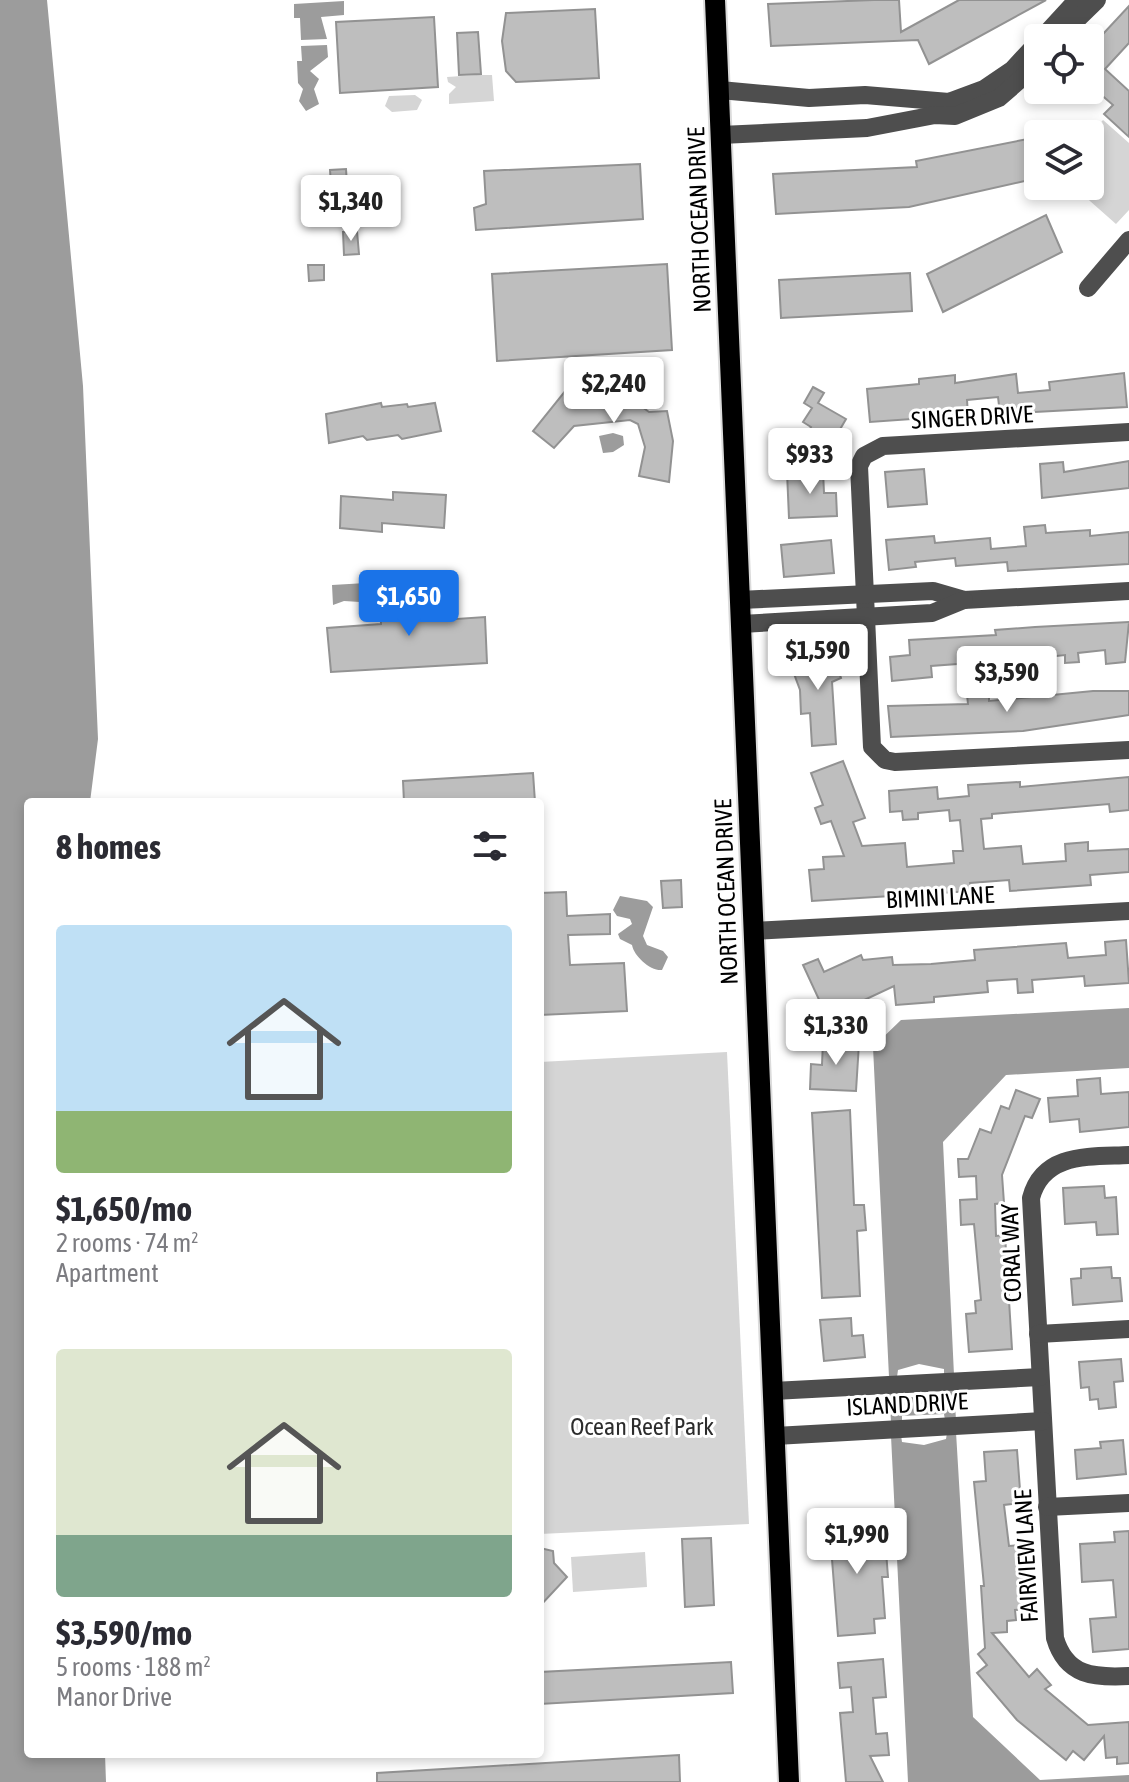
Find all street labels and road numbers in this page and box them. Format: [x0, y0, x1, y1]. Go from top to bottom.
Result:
street label: NORTH OCEAN DRIVE [682, 127, 716, 313]
street label: SINGER DRIVE [910, 400, 1034, 434]
street label: NORTH OCEAN DRIVE [709, 799, 743, 985]
street label: BIMINI LANE [885, 881, 995, 913]
street label: CORAL WAY [996, 1203, 1026, 1303]
street label: ISLAND DRIVE [846, 1387, 968, 1421]
street label: FAIRVIEW LANE [1009, 1489, 1043, 1623]

